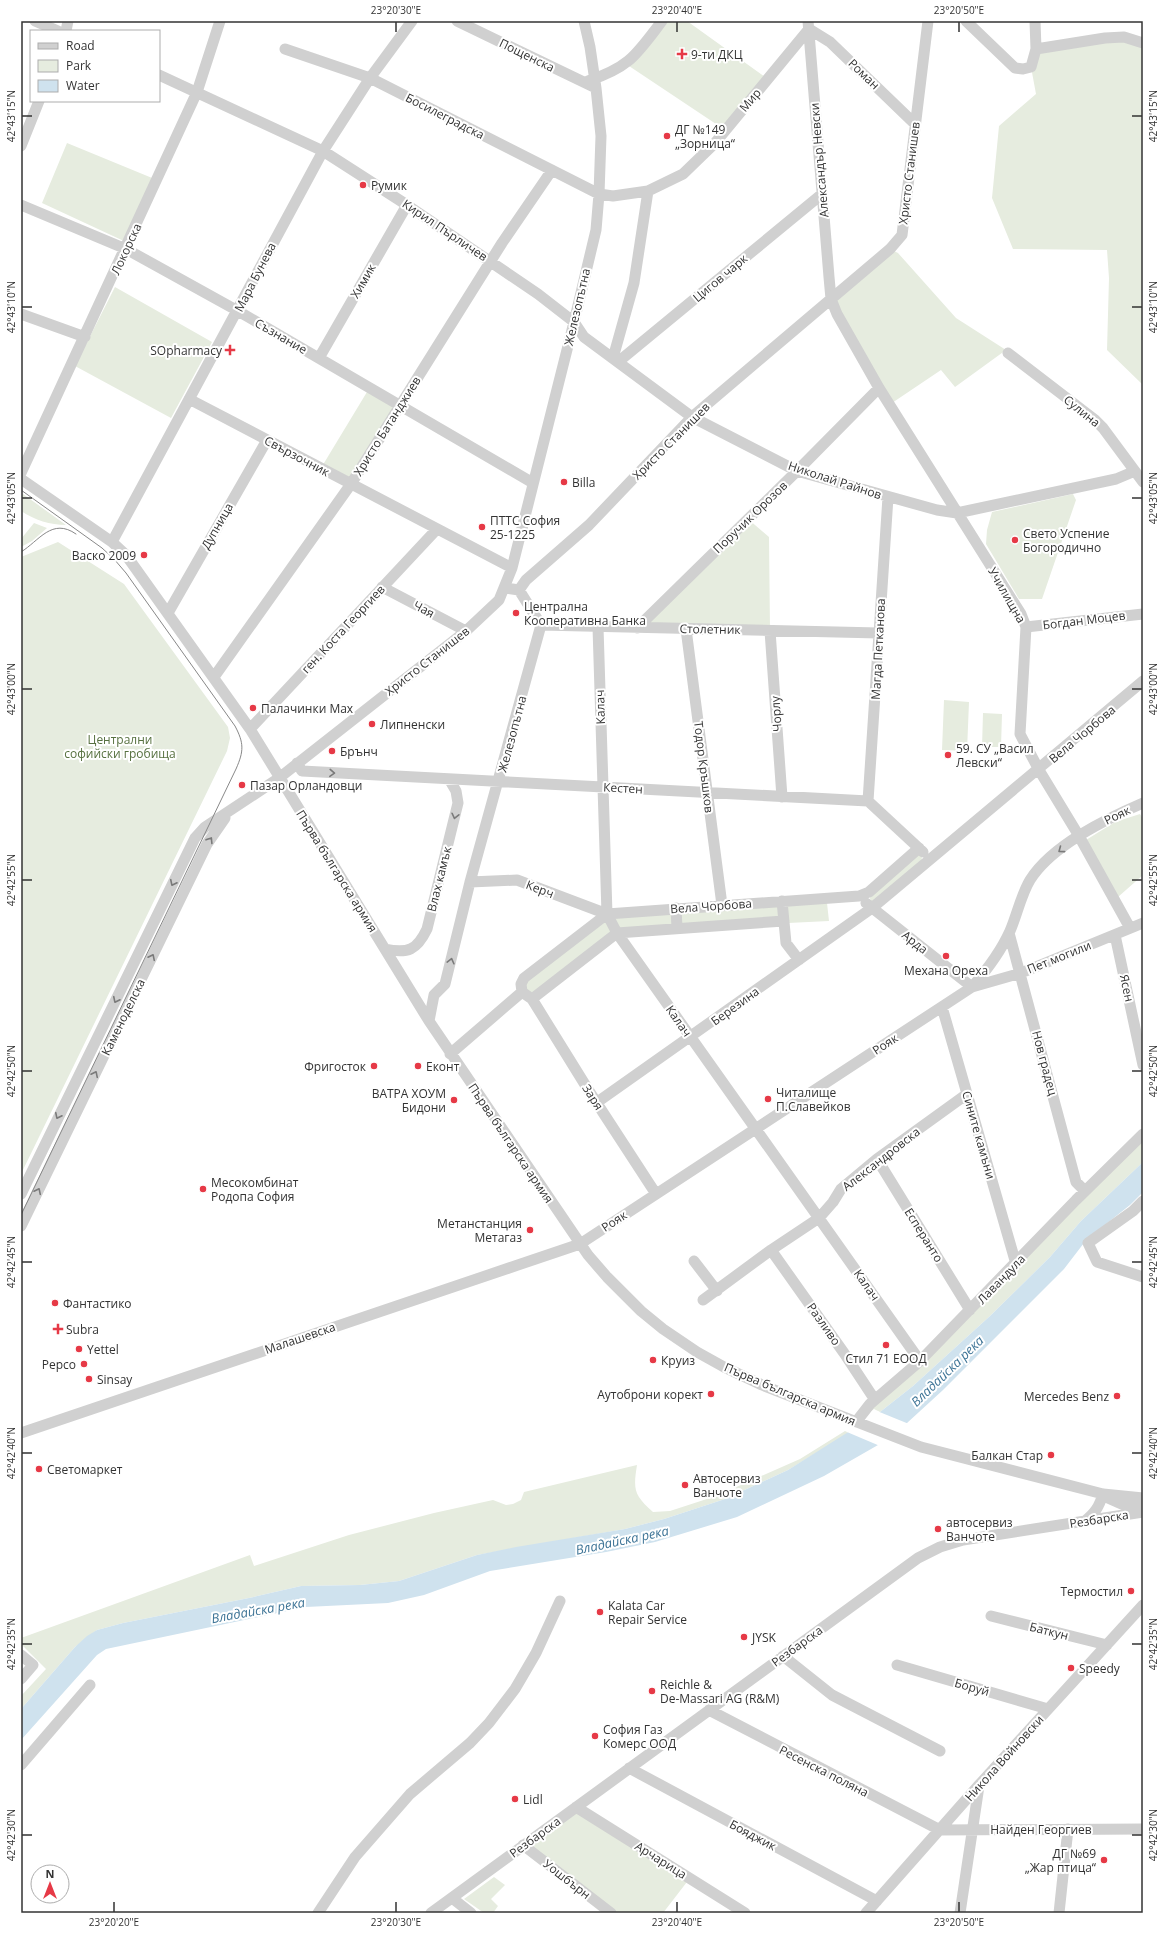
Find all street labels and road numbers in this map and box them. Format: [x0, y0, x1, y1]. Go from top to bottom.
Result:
street label: Пощенска [496, 34, 558, 76]
street label: Роман [845, 55, 883, 93]
street label: Мир [735, 85, 765, 115]
street label: Босилеградска [403, 89, 487, 143]
street label: Александър Невски [806, 102, 832, 218]
street label: Христо Станишев [894, 121, 924, 225]
street label: Кирил Пърличев [399, 195, 491, 265]
street label: Локорска [107, 220, 145, 278]
street label: Мара Бунева [230, 239, 280, 315]
street label: Цигов чарк [689, 250, 751, 306]
street label: Химик [346, 260, 380, 301]
street label: Железопътна [560, 267, 594, 347]
street label: Съзнание [252, 314, 311, 358]
street label: Христо Батанджиев [349, 373, 425, 479]
street label: Сулина [1060, 391, 1104, 431]
street label: Христо Станишев [629, 398, 714, 483]
street label: Свързочник [261, 432, 333, 481]
street label: Николай Райнов [786, 457, 884, 503]
street label: Поручик Орозов [709, 477, 791, 557]
street label: Дупница [197, 500, 237, 552]
street label: Училищна [984, 564, 1030, 626]
street label: ген. Коста Георгиев [297, 581, 389, 677]
street label: Чая [410, 596, 438, 622]
street label: Магда Петканова [867, 598, 889, 700]
street label: Богдан Моцев [1042, 606, 1126, 634]
street label: Столетник [679, 620, 741, 638]
street label: Христо Станишев [381, 623, 473, 699]
street label: Калач [591, 689, 609, 725]
street label: Железопътна [494, 694, 530, 774]
street label: Чорлу [766, 695, 786, 732]
street label: Вела Чорбова [1045, 701, 1119, 767]
street label: Тодор Кръшков [690, 720, 718, 814]
street label: Кестен [603, 778, 643, 798]
street label: Рояк [1101, 801, 1134, 829]
street label: Първа българска армия [292, 807, 382, 935]
street label: Влах камък [423, 844, 456, 913]
street label: Керч [524, 876, 556, 902]
street label: Вела Чорбова [670, 895, 752, 917]
street label: Арда [899, 927, 931, 957]
street label: Пет могили [1024, 936, 1094, 978]
street label: Ясен [1116, 973, 1138, 1003]
street label: Каменоделска [97, 976, 149, 1058]
street label: Березина [707, 983, 763, 1029]
street label: Калач [662, 1002, 696, 1040]
street label: Рояк [869, 1029, 902, 1059]
street label: Нов градец [1028, 1029, 1062, 1098]
street label: Първа българска армия [464, 1080, 558, 1206]
street label: Заря [578, 1081, 608, 1113]
street label: Сините камъни [958, 1089, 1000, 1181]
street label: Александровска [839, 1123, 923, 1195]
street label: Есперанто [901, 1205, 947, 1265]
street label: Рояк [598, 1206, 631, 1236]
street label: Лавандула [973, 1251, 1029, 1307]
street label: Калач [850, 1266, 884, 1304]
street label: Разливо [803, 1299, 845, 1349]
street label: Малашевска [262, 1318, 338, 1358]
street label: Първа българска армия [722, 1359, 858, 1429]
street label: Резбарска [1068, 1506, 1130, 1532]
street label: Баткун [1028, 1618, 1070, 1644]
street label: Резбарска [768, 1622, 826, 1670]
street label: Боруй [953, 1674, 991, 1700]
street label: Никола Войновски [961, 1711, 1047, 1805]
street label: Ресенска поляна [776, 1741, 872, 1801]
street label: Резбарска [506, 1813, 564, 1861]
street label: Бояджик [727, 1816, 780, 1855]
street label: Найден Георгиев [990, 1821, 1092, 1838]
street label: Арчарица [632, 1837, 690, 1883]
street label: Уошбърн [540, 1855, 594, 1903]

